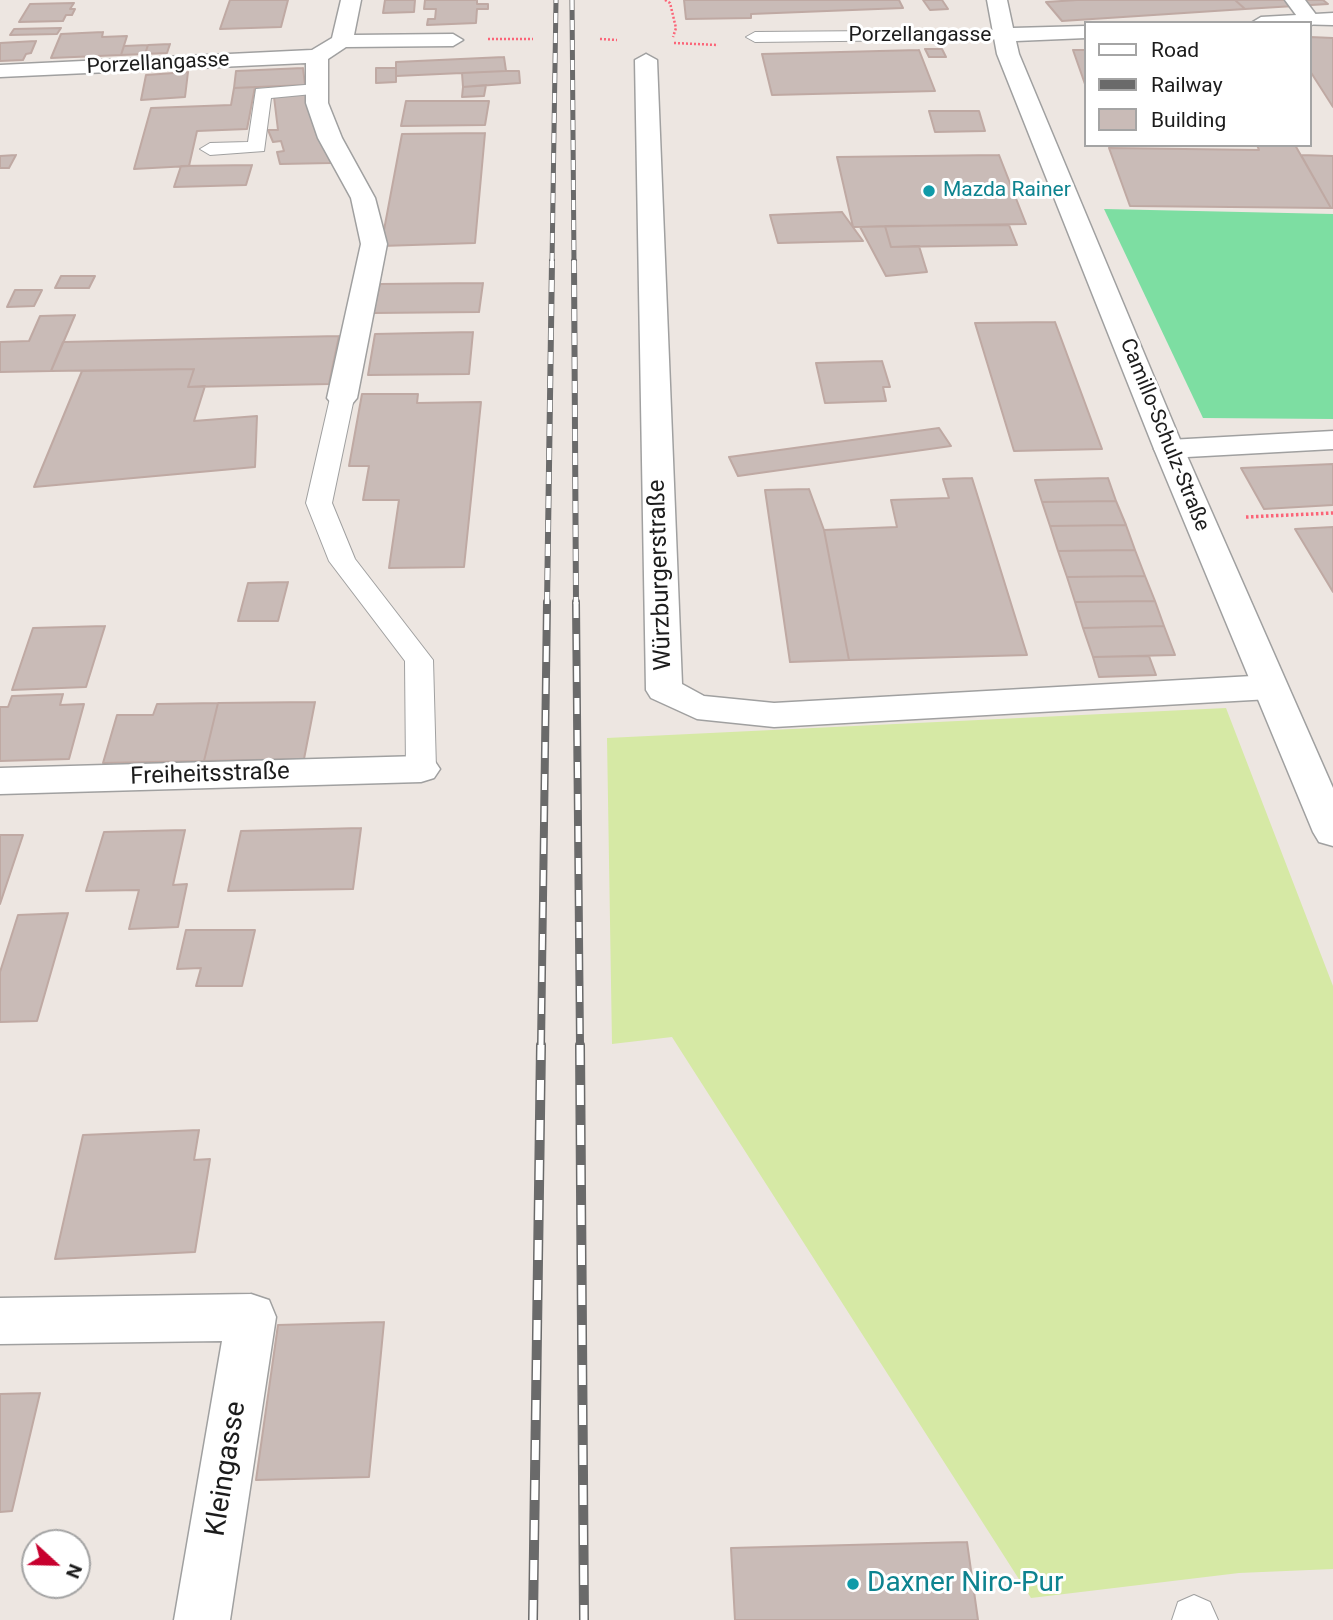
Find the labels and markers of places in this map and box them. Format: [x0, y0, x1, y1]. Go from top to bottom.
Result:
place label: Mazda Rainer [943, 178, 1071, 204]
marker: Mazda Rainer [921, 183, 937, 199]
place label: Daxner Niro-Pur [867, 1567, 1064, 1601]
marker: Daxner Niro-Pur [845, 1576, 861, 1592]

